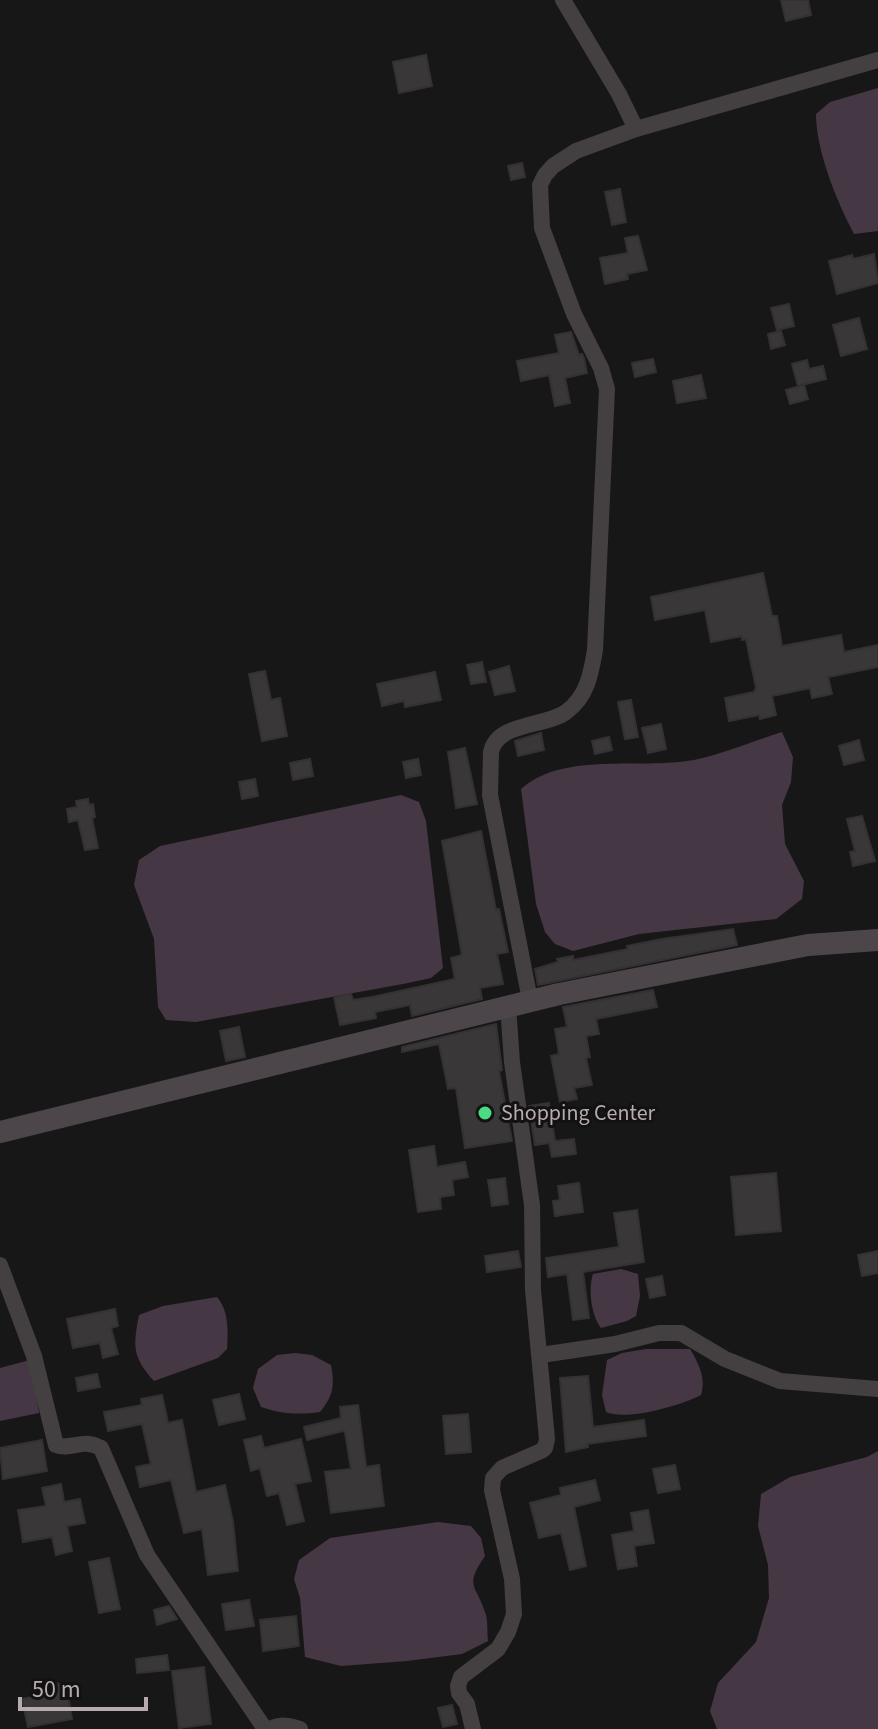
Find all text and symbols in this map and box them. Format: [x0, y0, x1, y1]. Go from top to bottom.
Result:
place label: Shopping Center [501, 1097, 656, 1129]
marker: Shopping Center [476, 1104, 494, 1122]
scale bar [20, 1661, 146, 1711]
text: 50 m [32, 1672, 81, 1707]

